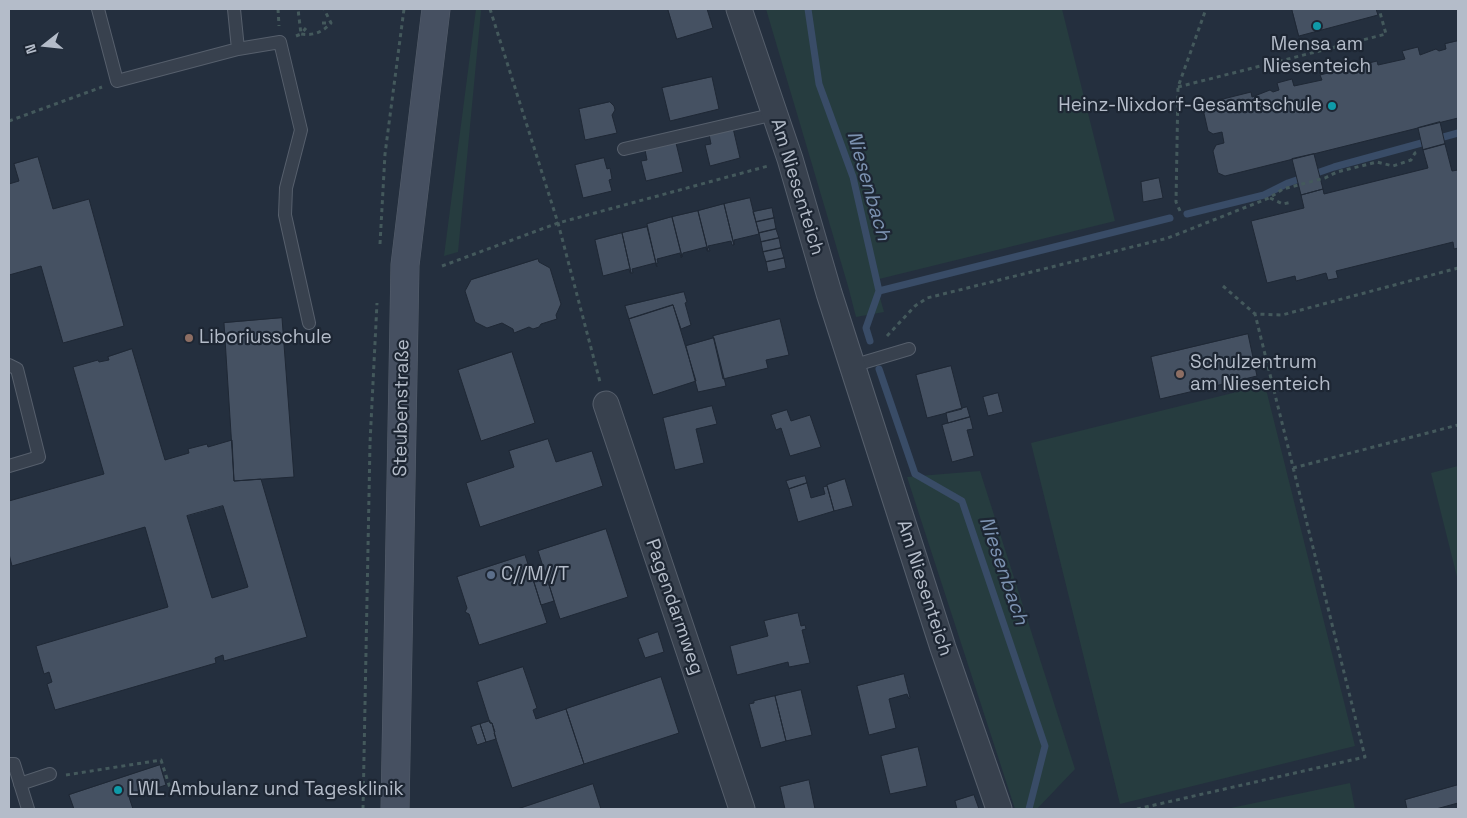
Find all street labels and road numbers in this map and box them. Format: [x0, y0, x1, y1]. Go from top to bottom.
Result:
street label: Am Niesenteich [765, 116, 829, 258]
street label: Steubenstraße [389, 339, 415, 477]
street label: Am Niesenteich [891, 517, 957, 659]
street label: Pagendarmweg [640, 536, 708, 678]

